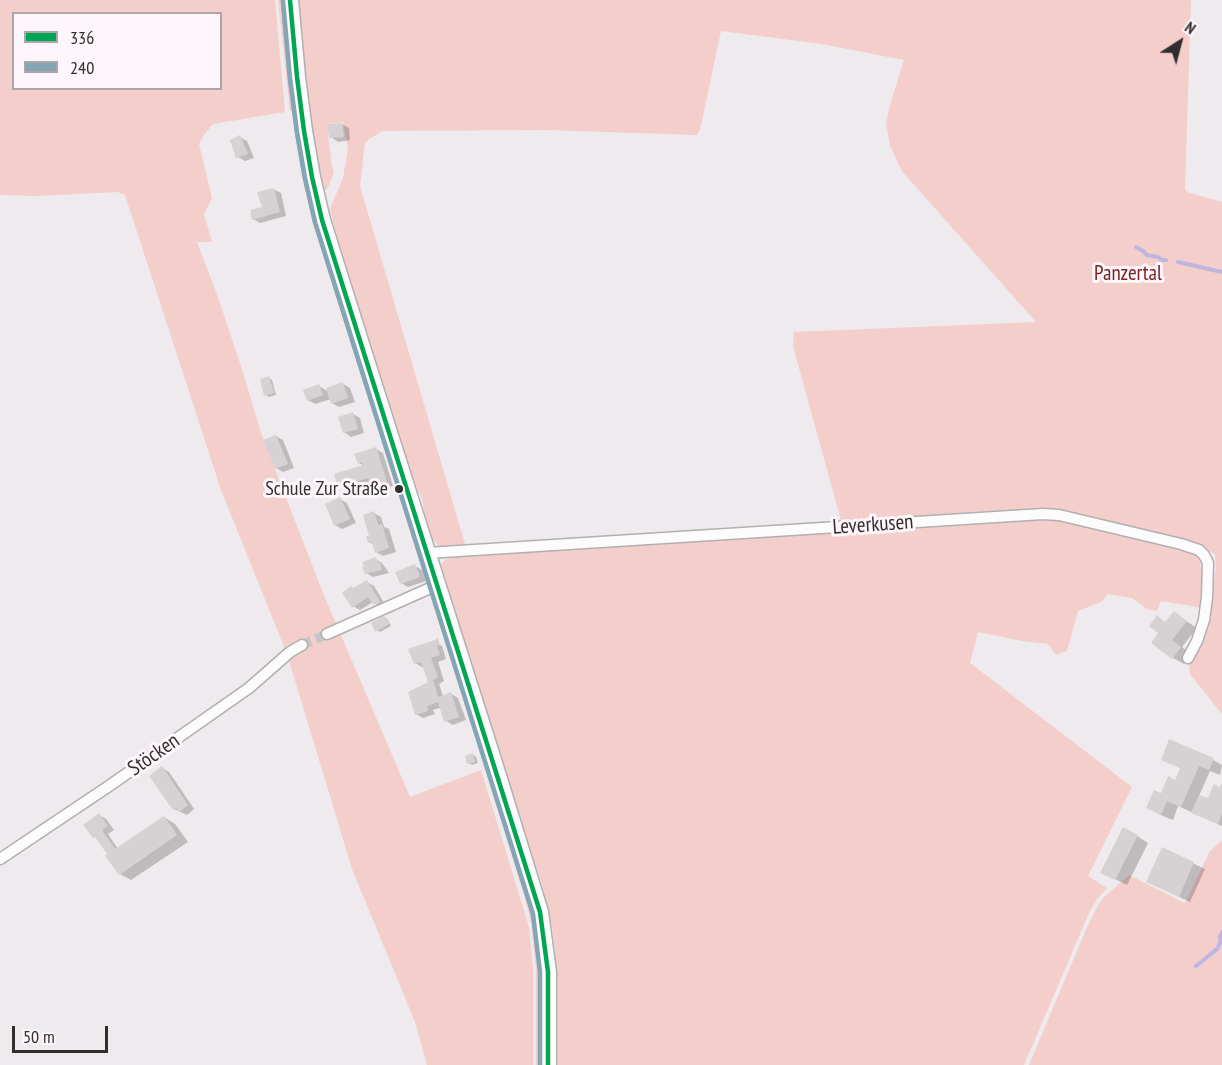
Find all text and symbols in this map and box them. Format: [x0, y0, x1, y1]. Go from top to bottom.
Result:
legend [12, 12, 222, 90]
north arrow [1150, 12, 1210, 72]
text: N [1181, 17, 1200, 38]
text: 336 [70, 26, 94, 49]
text: 240 [70, 56, 94, 79]
park label: Panzertal [1094, 261, 1162, 287]
place label: Schule Zur Straße [265, 477, 388, 501]
marker: Schule Zur Straße [393, 483, 405, 495]
street label: Leverkusen [832, 510, 914, 540]
street label: Stöcken [123, 728, 185, 782]
scale bar [15, 1014, 111, 1052]
text: 50 m [23, 1025, 55, 1048]

